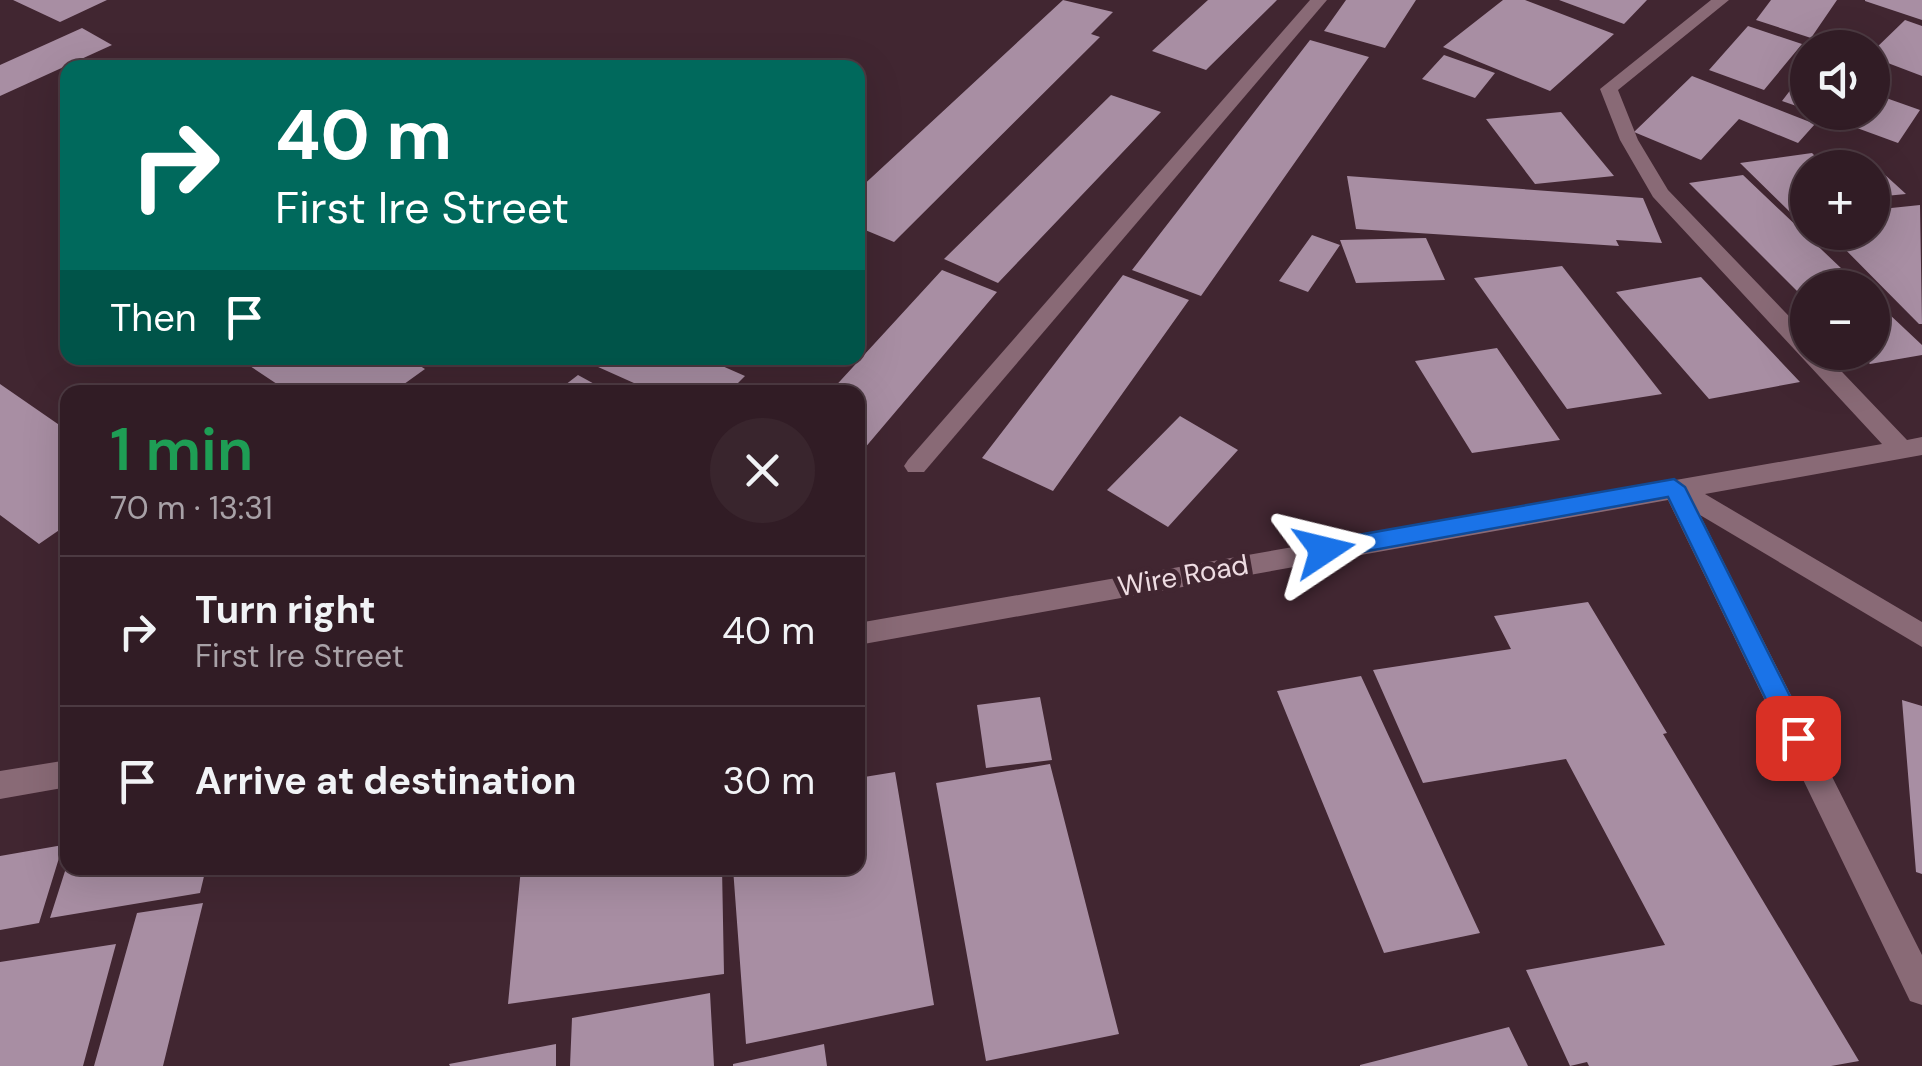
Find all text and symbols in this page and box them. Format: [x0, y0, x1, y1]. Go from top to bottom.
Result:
map controls [1790, 30, 1890, 370]
button: sound [1790, 30, 1890, 130]
text: 40 m [275, 90, 452, 181]
icon: right [110, 100, 240, 230]
button: + [1790, 150, 1890, 250]
text: First Ire Street [275, 178, 569, 237]
button: − [1790, 270, 1890, 370]
icon: arrive [217, 290, 272, 345]
text: Then [110, 293, 197, 343]
text: 1 min [110, 410, 253, 489]
button: close [710, 418, 815, 523]
text: 70 m · 13:31 [110, 487, 273, 529]
position arrow [1272, 498, 1376, 602]
street label: Wire Road [1115, 546, 1251, 605]
text: Turn right [195, 585, 376, 635]
icon: right [110, 604, 165, 659]
text: 40 m [722, 606, 815, 656]
text: First Ire Street [195, 635, 404, 677]
pin [1756, 696, 1841, 781]
icon: arrive [1771, 711, 1826, 766]
icon: arrive [110, 754, 165, 809]
text: Arrive at destination [195, 756, 577, 806]
text: 30 m [723, 756, 815, 806]

